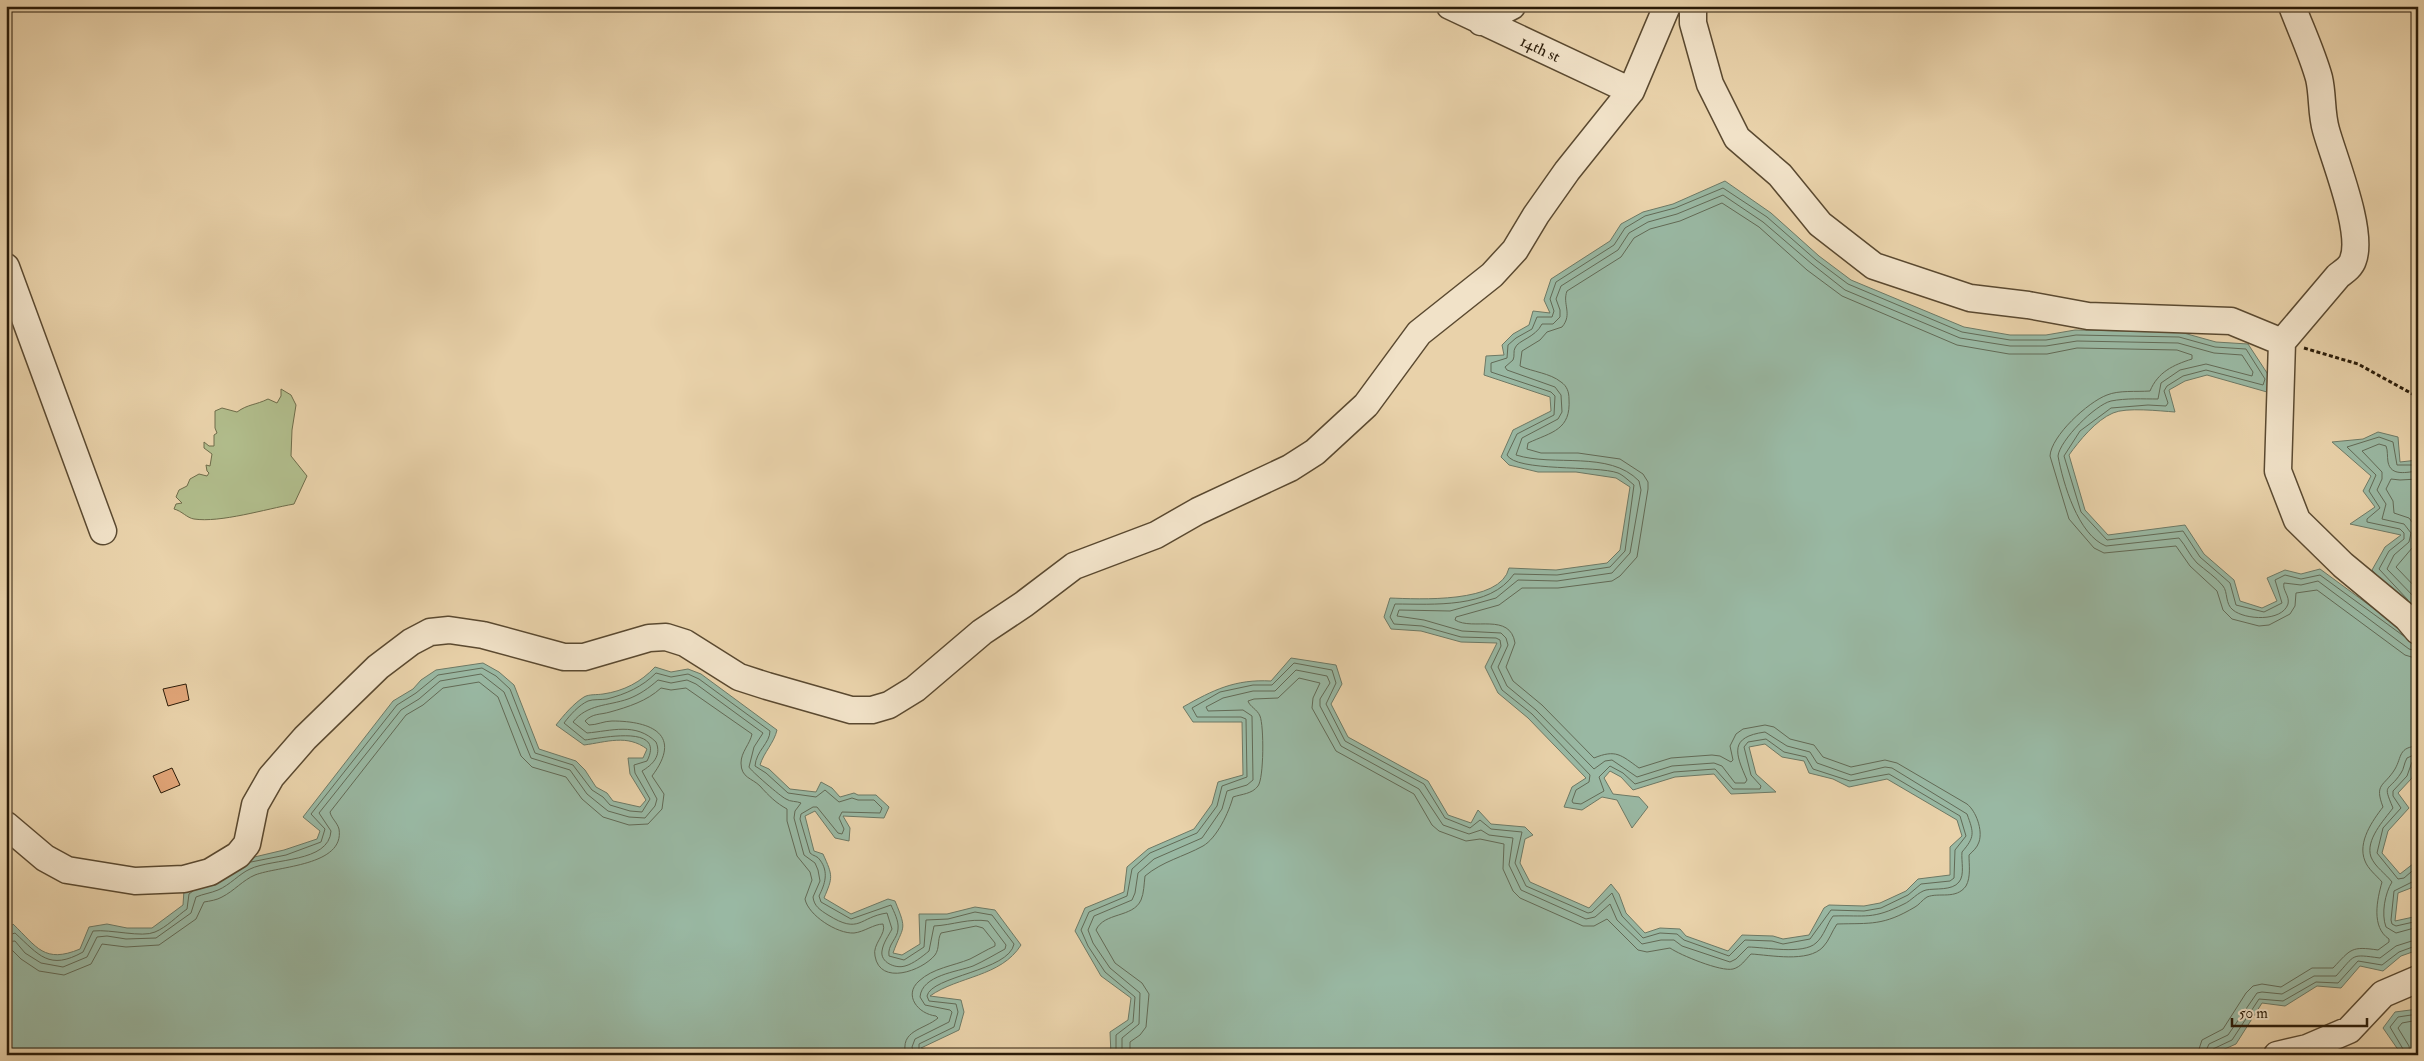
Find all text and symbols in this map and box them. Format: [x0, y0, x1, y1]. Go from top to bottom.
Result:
street label: 14th st [1517, 31, 1563, 67]
scale bar [2232, 996, 2366, 1028]
text: 50 m [2239, 1004, 2268, 1023]

